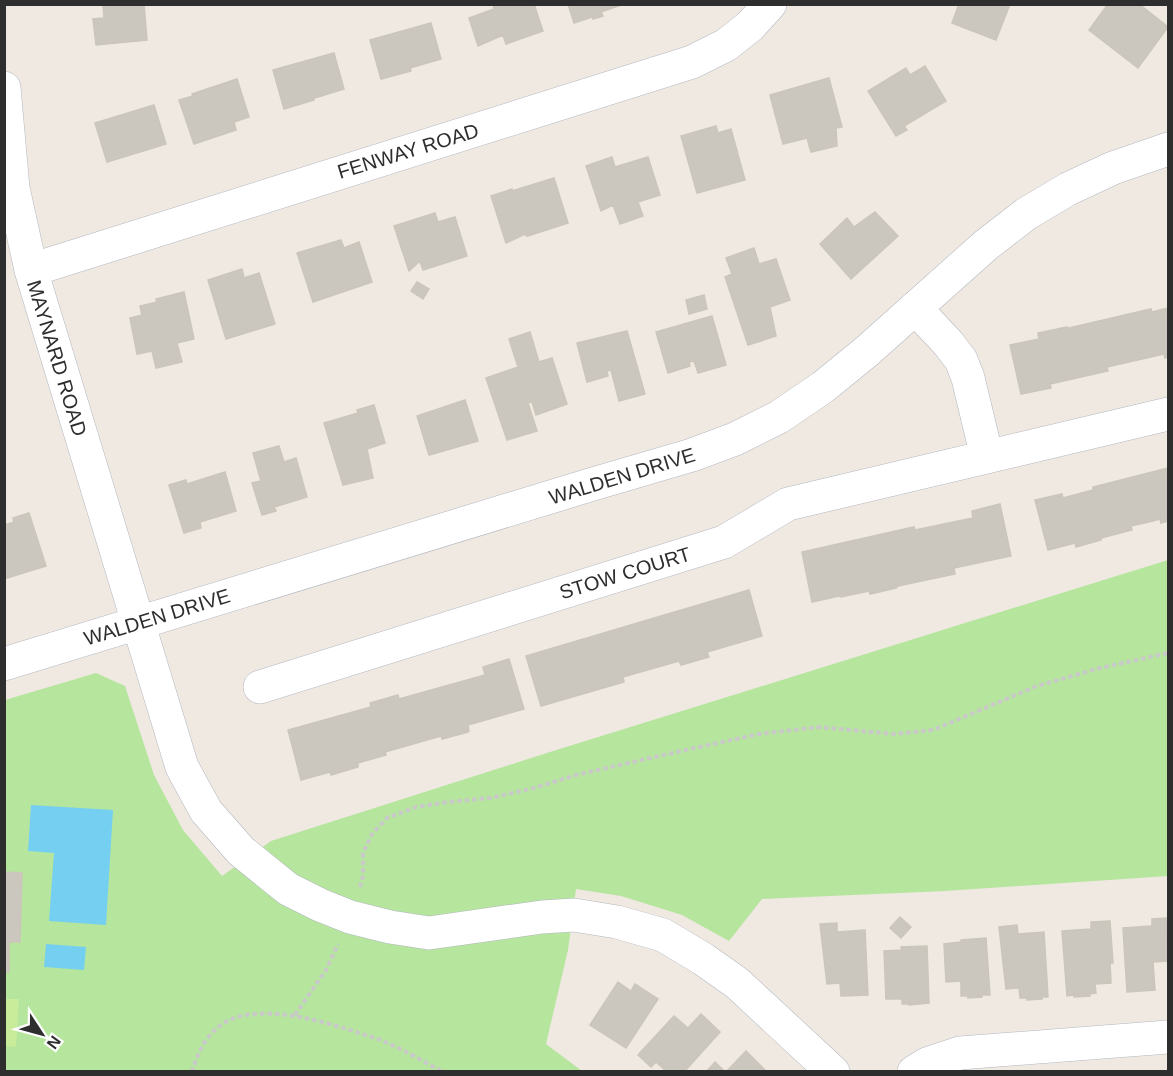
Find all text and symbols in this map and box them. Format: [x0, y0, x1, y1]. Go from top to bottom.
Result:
street label: FENWAY ROAD [335, 119, 481, 183]
street label: MAYNARD ROAD [23, 277, 91, 439]
street label: WALDEN DRIVE [546, 443, 698, 509]
street label: STOW COURT [557, 543, 693, 603]
street label: WALDEN DRIVE [81, 584, 233, 650]
north arrow [12, 1004, 72, 1064]
text: N [43, 1033, 64, 1052]

